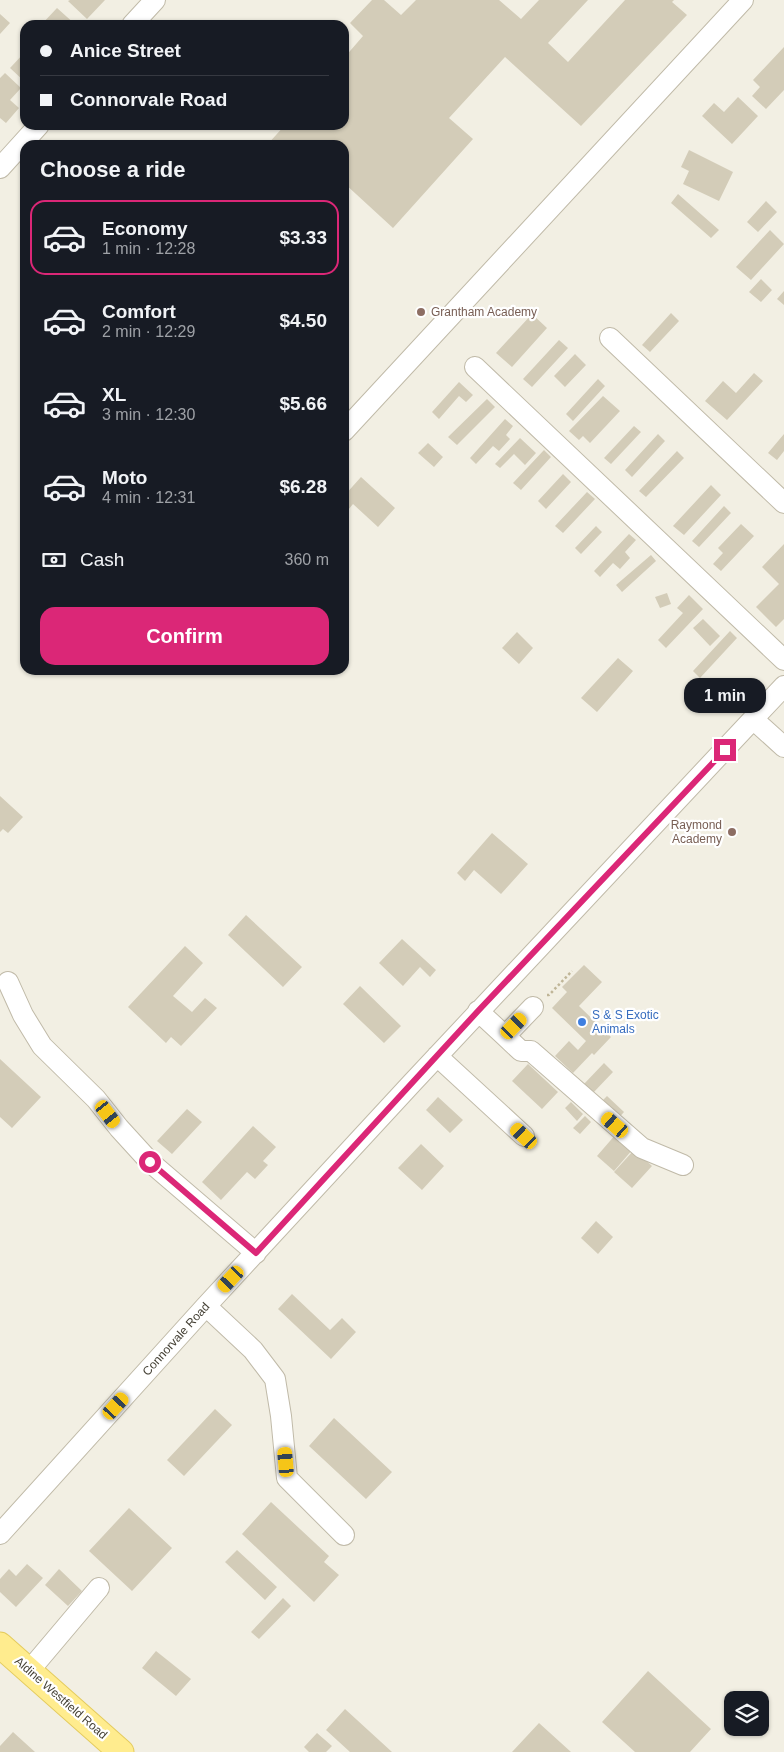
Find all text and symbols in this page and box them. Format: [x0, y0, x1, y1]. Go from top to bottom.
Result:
text: Anice Street [70, 40, 181, 61]
text: Connorvale Road [70, 89, 227, 110]
text: Choose a ride [40, 157, 185, 182]
icon: car [42, 215, 87, 260]
text: Economy [102, 218, 188, 239]
text: $3.33 [279, 227, 327, 248]
text: 1 min · 12:28 [102, 240, 195, 257]
icon: car [42, 298, 87, 343]
text: Comfort [102, 301, 176, 322]
place label: Grantham Academy [431, 305, 537, 319]
marker: Grantham Academy [415, 306, 427, 318]
text: $4.50 [279, 310, 327, 331]
text: 2 min · 12:29 [102, 323, 195, 340]
icon: car [42, 381, 87, 426]
text: XL [102, 384, 126, 405]
text: $5.66 [279, 393, 327, 414]
text: 3 min · 12:30 [102, 406, 195, 423]
icon: car [42, 464, 87, 509]
text: Moto [102, 467, 147, 488]
text: $6.28 [279, 476, 327, 497]
text: 4 min · 12:31 [102, 489, 195, 506]
icon: cash [40, 546, 68, 574]
text: Cash [80, 549, 124, 570]
text: 360 m [285, 551, 329, 568]
button: Confirm [40, 607, 329, 665]
callout: 1 min [684, 678, 766, 712]
text: 1 min [704, 687, 746, 704]
route end [714, 739, 736, 761]
place label: Raymond Academy [671, 818, 722, 846]
marker: Raymond Academy [726, 826, 738, 838]
place label: S & S Exotic Animals [592, 1008, 659, 1036]
car [498, 1010, 529, 1042]
marker: S & S Exotic Animals [576, 1016, 588, 1028]
car [92, 1098, 123, 1130]
car [598, 1109, 631, 1141]
car [507, 1120, 540, 1152]
route start [139, 1151, 161, 1173]
car [215, 1263, 246, 1295]
street label: Connorvale Road [140, 1300, 212, 1378]
car [100, 1390, 131, 1422]
car [277, 1446, 294, 1478]
street label: Aldine Westfield Road [12, 1654, 110, 1742]
map controls [724, 1691, 769, 1736]
button: layers [724, 1691, 769, 1736]

